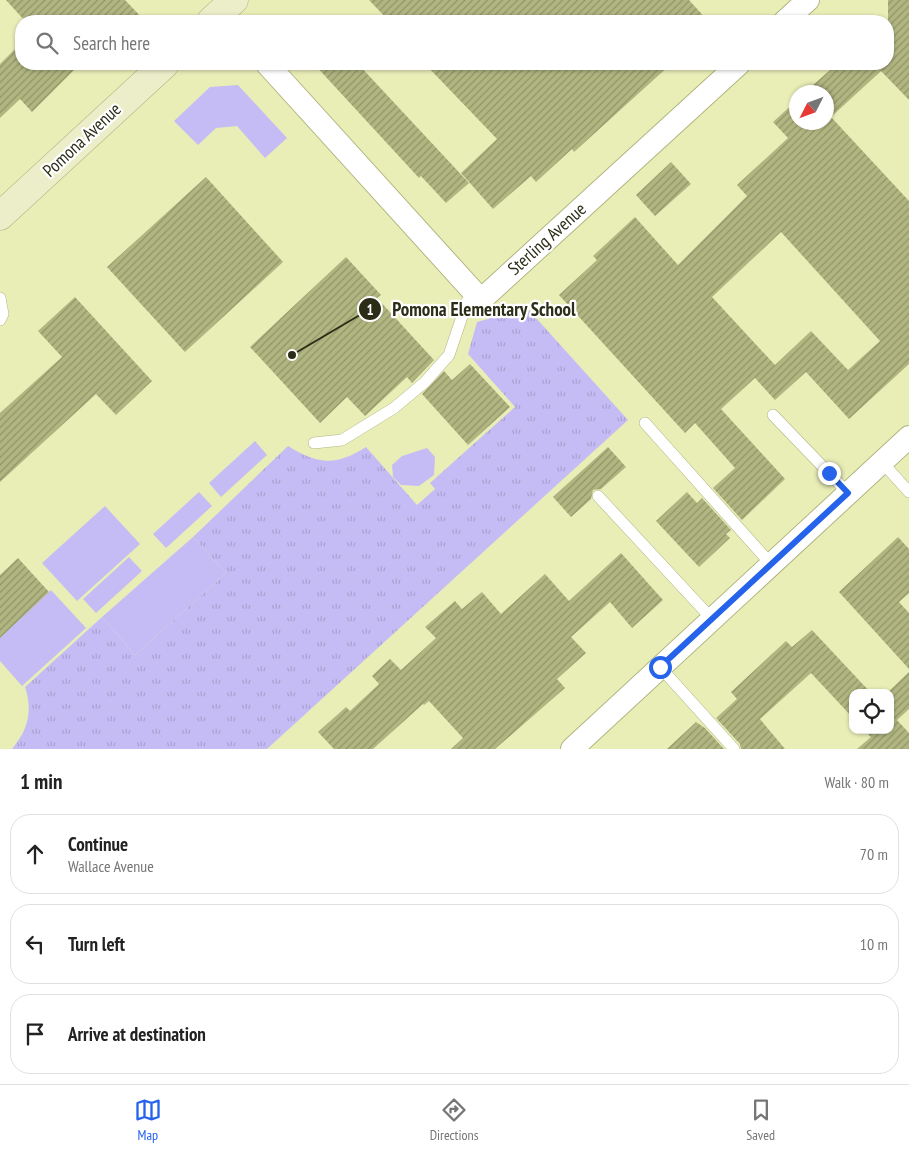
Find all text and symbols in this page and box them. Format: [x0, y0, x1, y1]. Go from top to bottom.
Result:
search box [15, 15, 894, 70]
icon: search [33, 29, 61, 57]
text: Search here [73, 31, 150, 55]
north arrow [789, 85, 834, 130]
street label: Pomona Avenue [38, 98, 126, 182]
street label: Sterling Avenue [503, 197, 591, 280]
callout: Pomona Elementary School [357, 292, 586, 326]
text: Pomona Elementary School [392, 297, 576, 321]
text: 1 [366, 300, 374, 319]
route end [818, 462, 841, 485]
route start [649, 656, 672, 679]
map controls [849, 689, 894, 734]
button: locate [849, 689, 894, 734]
text: 1 min [20, 768, 62, 795]
text: Walk · 80 m [824, 772, 889, 792]
text: Continue [68, 832, 128, 856]
icon: ahead [21, 840, 49, 868]
text: 70 m [860, 844, 888, 864]
text: Wallace Avenue [68, 856, 154, 876]
icon: left [21, 930, 49, 958]
text: Turn left [68, 932, 125, 956]
text: 10 m [860, 934, 888, 954]
icon: arrive [21, 1020, 49, 1048]
text: Arrive at destination [68, 1022, 206, 1046]
tab: Map [134, 1096, 162, 1144]
tab: Directions [430, 1096, 478, 1144]
tab: Saved [746, 1096, 775, 1144]

